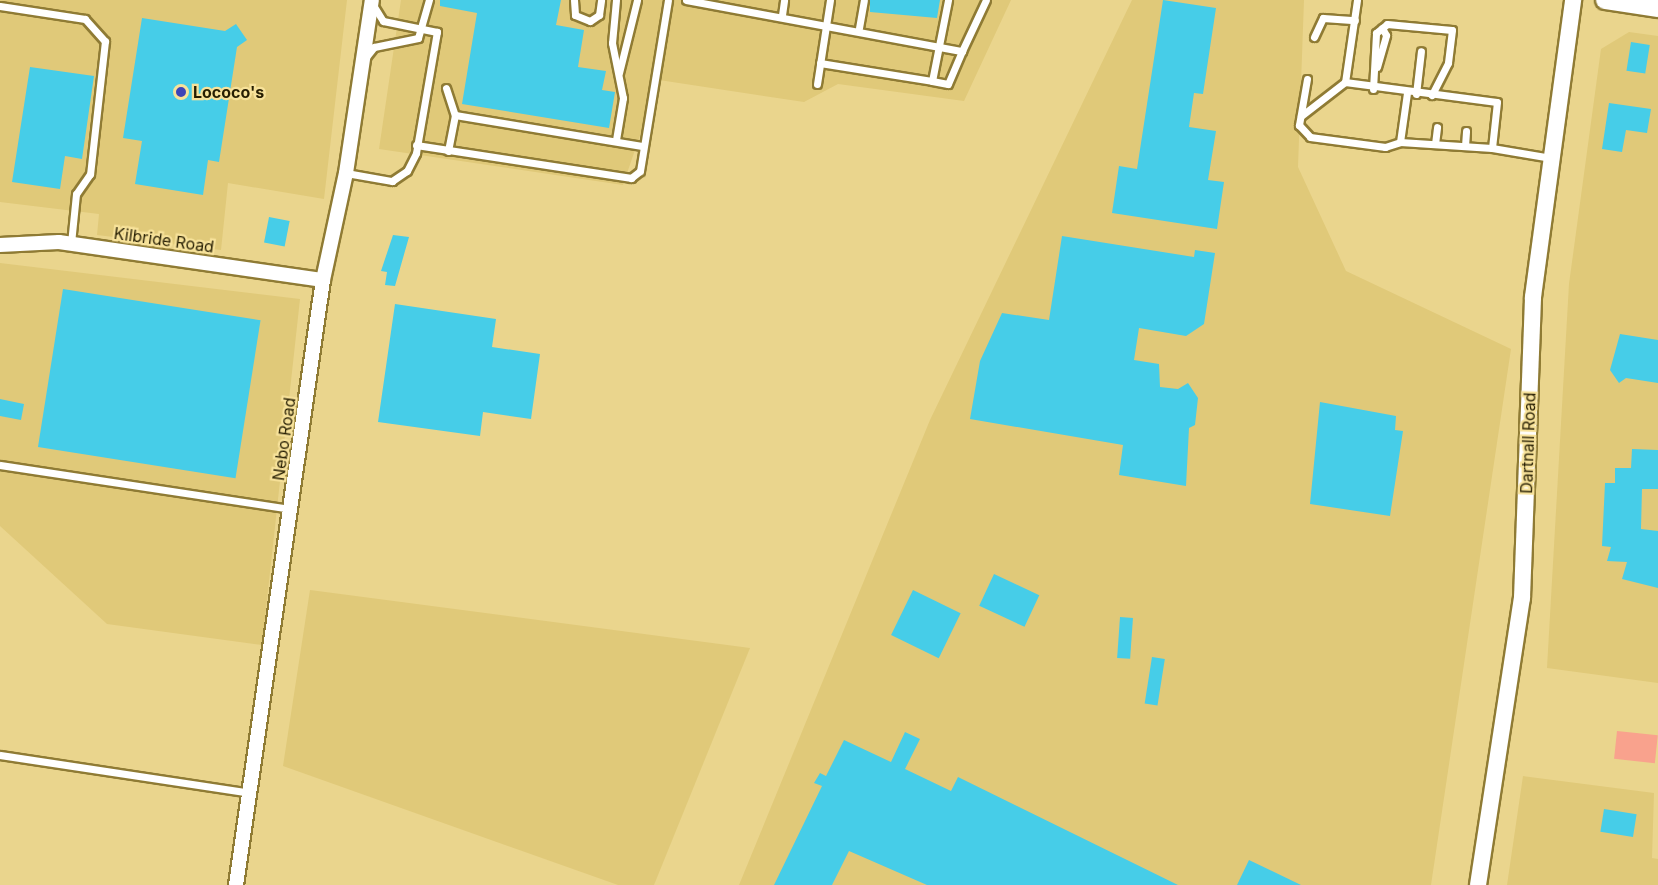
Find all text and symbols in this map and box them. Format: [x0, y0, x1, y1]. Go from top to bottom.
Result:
place label: Lococo's [193, 82, 264, 102]
marker: Lococo's [174, 85, 188, 99]
street label: Kilbride Road [113, 223, 215, 257]
street label: Dartnall Road [1517, 392, 1539, 494]
street label: Nebo Road [269, 396, 299, 482]

